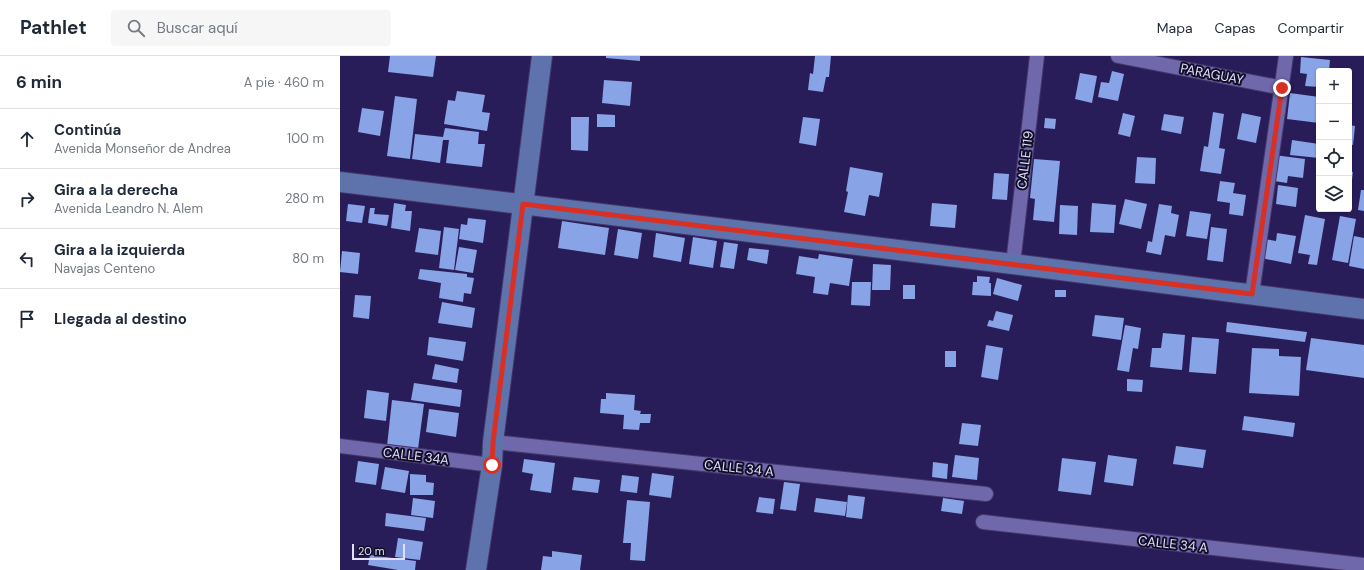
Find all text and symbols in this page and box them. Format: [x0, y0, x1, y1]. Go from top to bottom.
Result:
search box [111, 10, 391, 46]
text: Pathlet [20, 15, 87, 40]
icon: search [125, 17, 147, 39]
text: Buscar aquí [157, 18, 238, 38]
text: Mapa [1157, 19, 1193, 37]
text: Capas [1215, 19, 1256, 37]
text: Compartir [1278, 19, 1344, 37]
street label: PARAGUAY [1179, 60, 1246, 89]
map controls [1316, 68, 1352, 212]
button: + [1316, 68, 1352, 104]
text: 6 min [16, 71, 62, 93]
text: A pie · 460 m [244, 74, 324, 91]
route end [1273, 79, 1291, 97]
button: − [1316, 104, 1352, 140]
text: Continúa [54, 120, 121, 140]
icon: ahead [16, 128, 38, 150]
text: 100 m [287, 130, 324, 147]
street label: CALLE 119 [1013, 130, 1037, 190]
text: Avenida Monseñor de Andrea [54, 140, 231, 157]
button: locate [1316, 140, 1352, 176]
button: layers [1316, 176, 1352, 212]
text: Gira a la derecha [54, 180, 178, 200]
icon: right [16, 188, 38, 210]
text: 280 m [285, 190, 324, 207]
text: Avenida Leandro N. Alem [54, 200, 203, 217]
text: Gira a la izquierda [54, 240, 185, 260]
icon: left [16, 248, 38, 270]
text: 80 m [292, 250, 324, 267]
text: Navajas Centeno [54, 260, 155, 277]
icon: arrive [16, 308, 38, 330]
text: Llegada al destino [54, 309, 187, 329]
street label: CALLE 34A [382, 444, 450, 469]
route start [483, 456, 501, 474]
street label: CALLE 34 A [703, 456, 775, 480]
street label: CALLE 34 A [1137, 532, 1209, 556]
scale bar [352, 542, 405, 561]
text: 20 m [358, 544, 384, 558]

